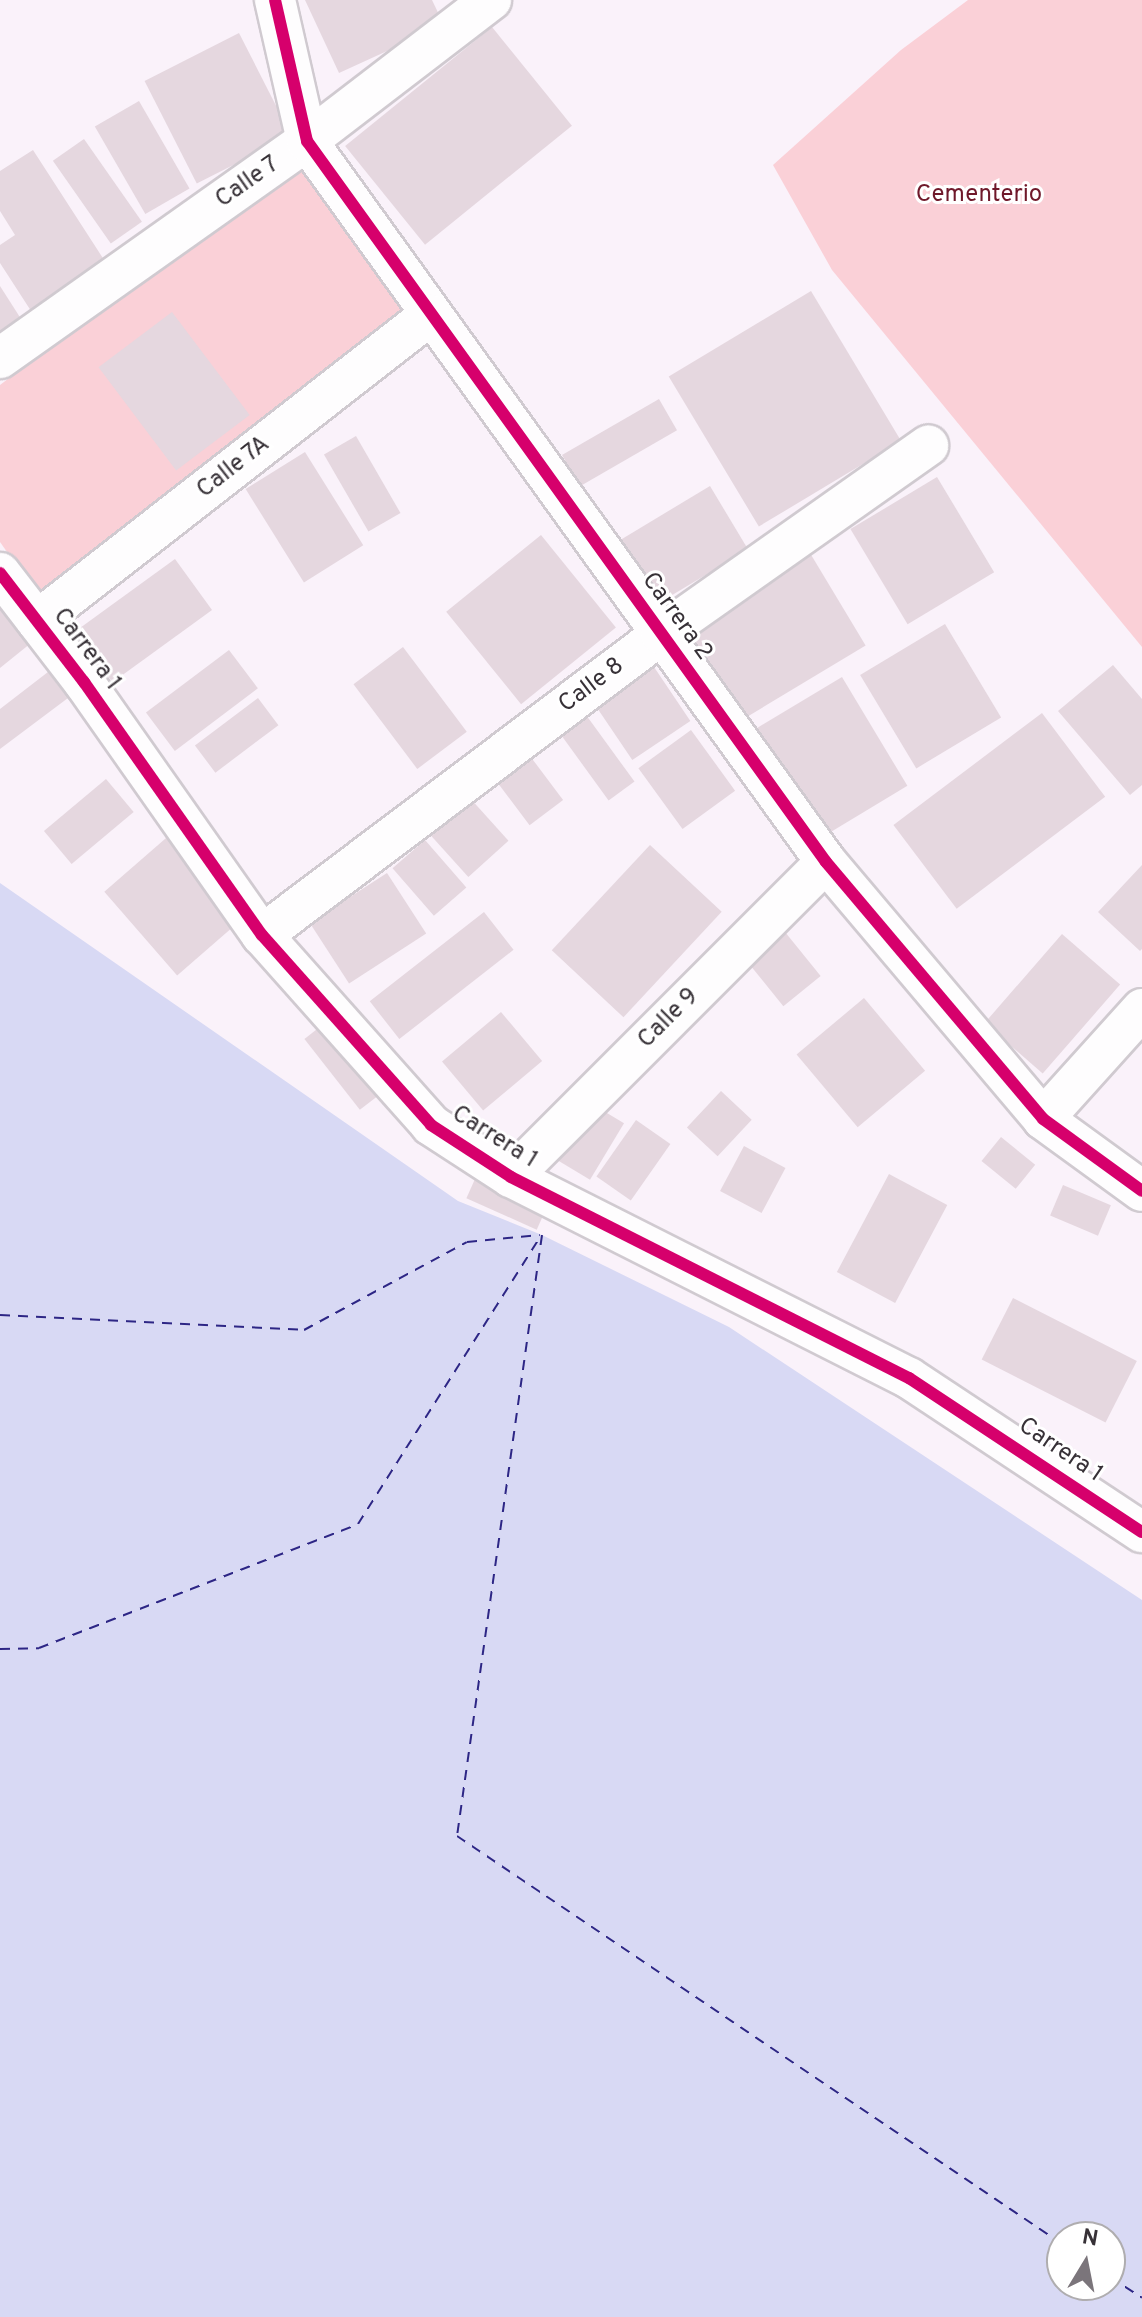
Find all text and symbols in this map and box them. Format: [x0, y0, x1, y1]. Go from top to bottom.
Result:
street label: Calle 7 [210, 151, 286, 215]
park label: Cementerio [916, 182, 1042, 210]
street label: Calle 7A [192, 430, 276, 506]
street label: Carrera 2 [635, 568, 717, 666]
street label: Carrera 1 [46, 603, 126, 697]
street label: Calle 8 [554, 652, 630, 720]
street label: Calle 9 [633, 983, 705, 1055]
street label: Carrera 1 [446, 1100, 542, 1176]
street label: Carrera 1 [1012, 1412, 1108, 1490]
north arrow [1046, 2221, 1126, 2301]
text: N [1080, 2224, 1100, 2254]

